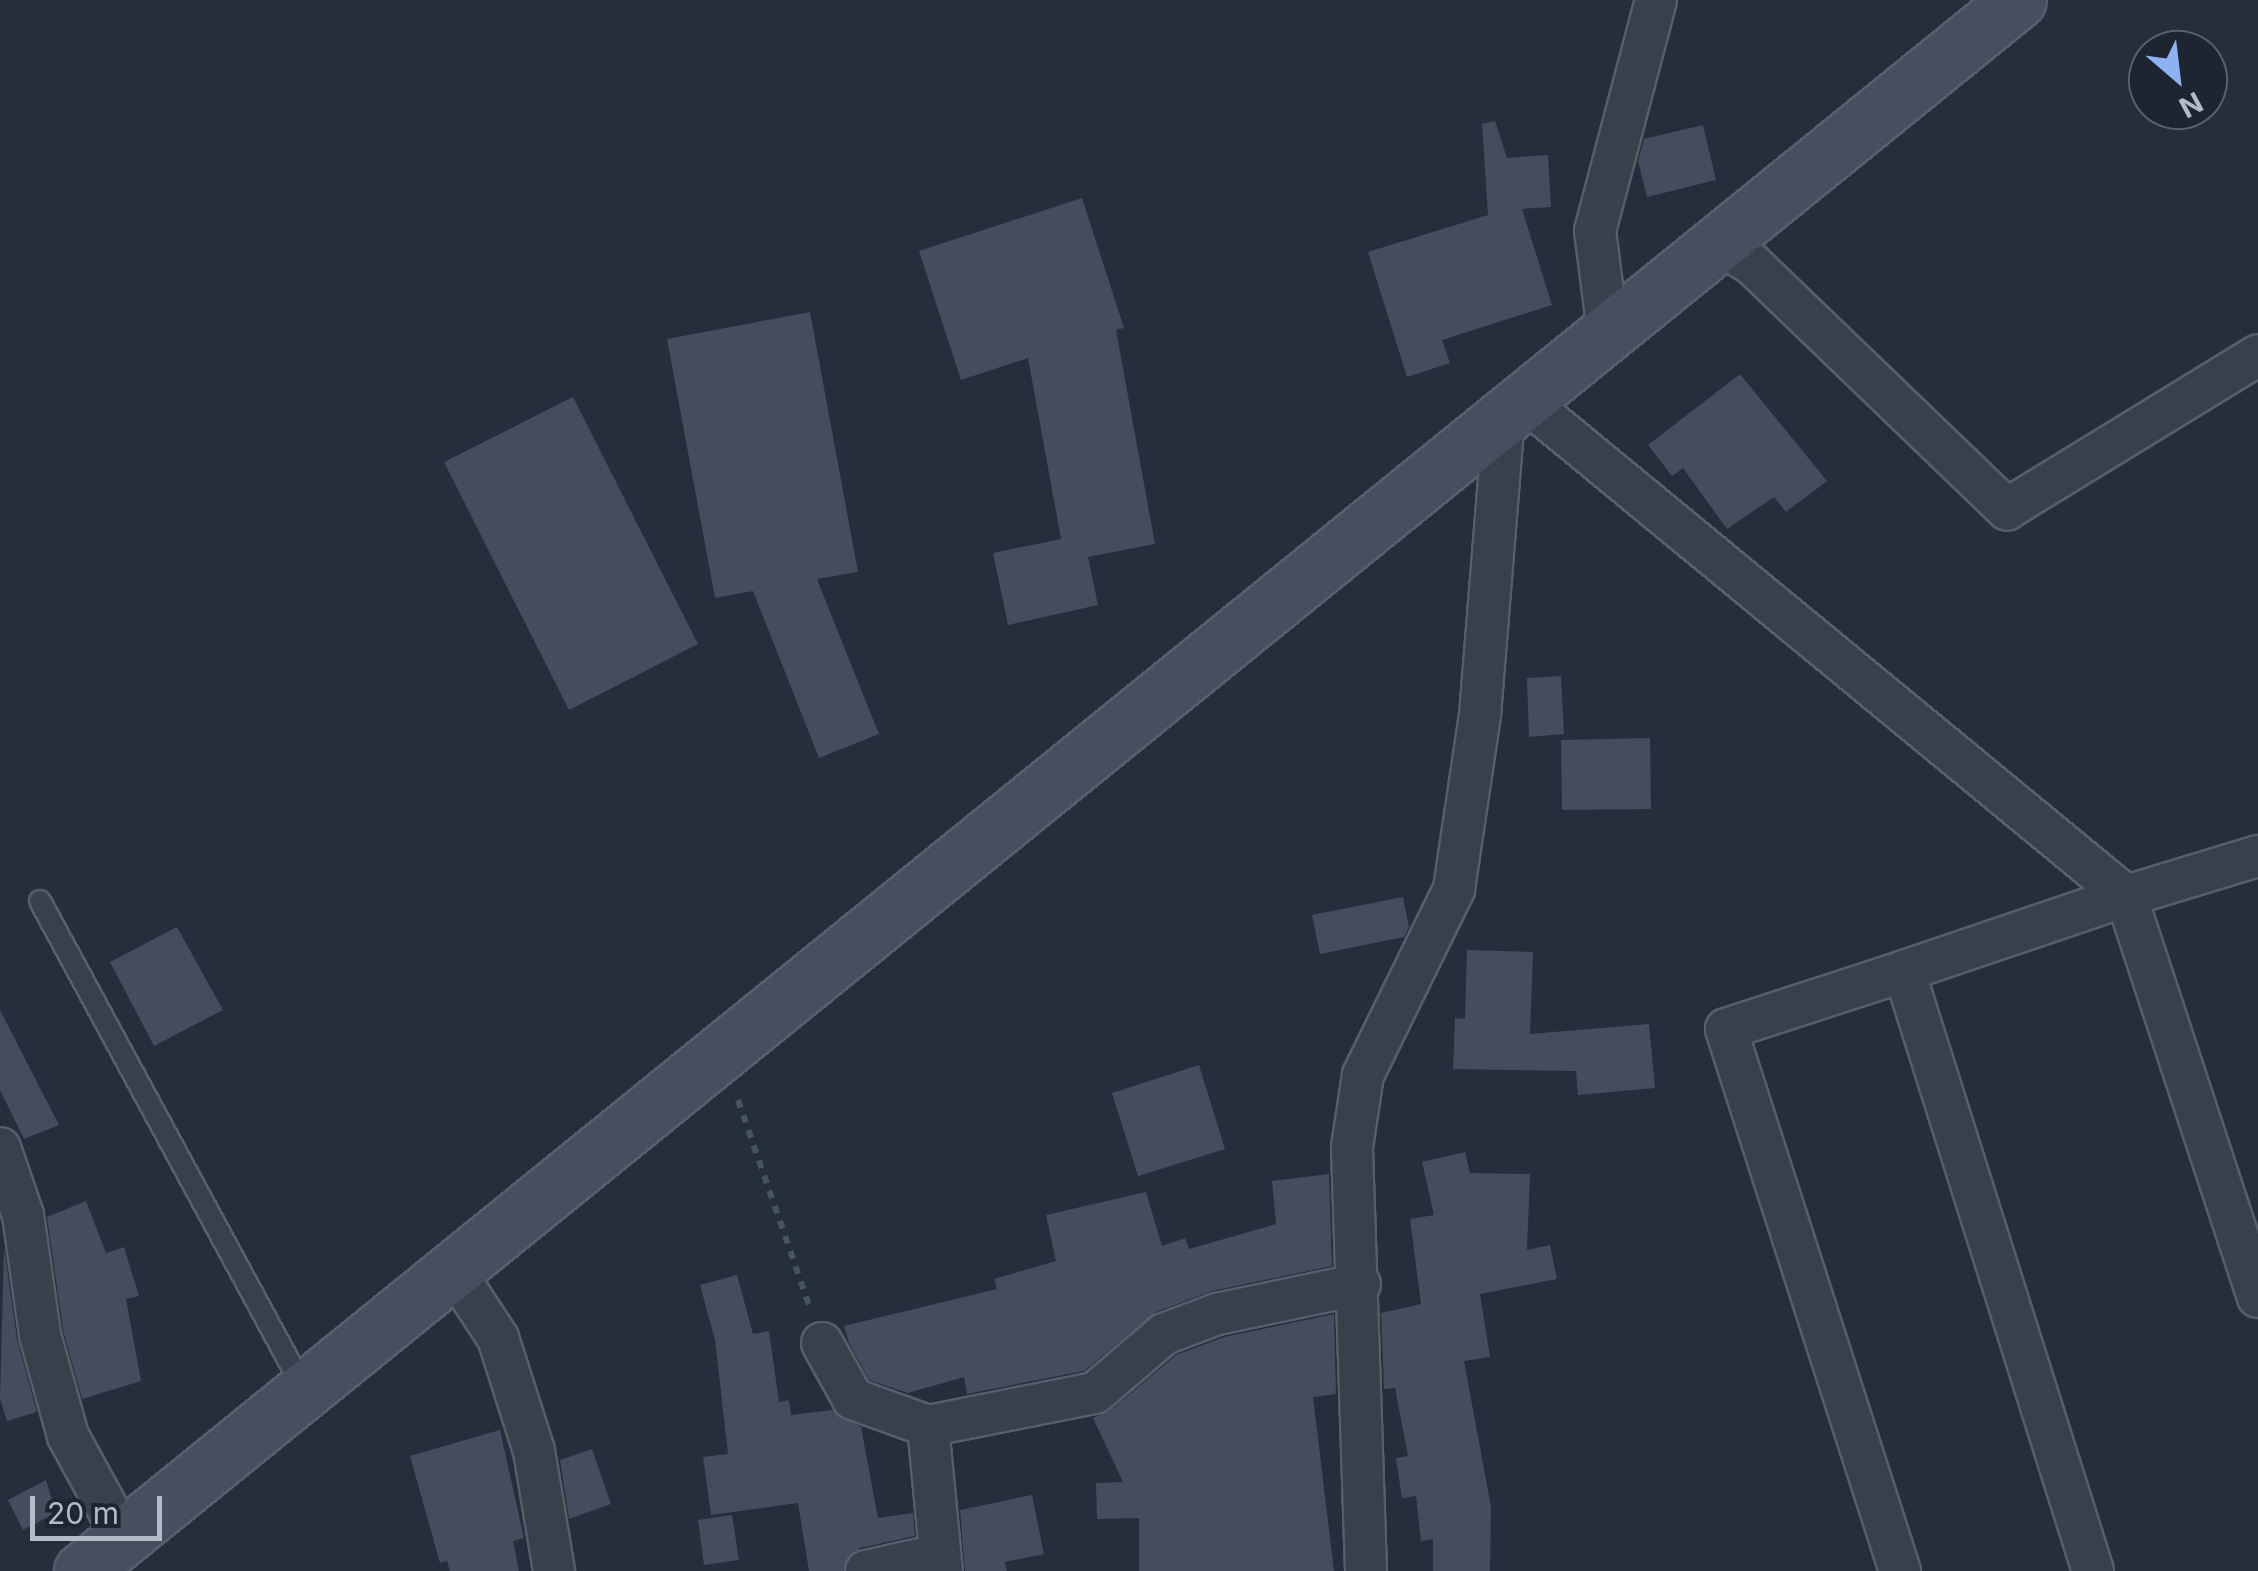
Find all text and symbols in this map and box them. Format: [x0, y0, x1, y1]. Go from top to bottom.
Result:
north arrow [2128, 30, 2228, 130]
text: N [2174, 85, 2209, 125]
scale bar [35, 1476, 168, 1538]
text: 20 m [47, 1495, 119, 1531]

